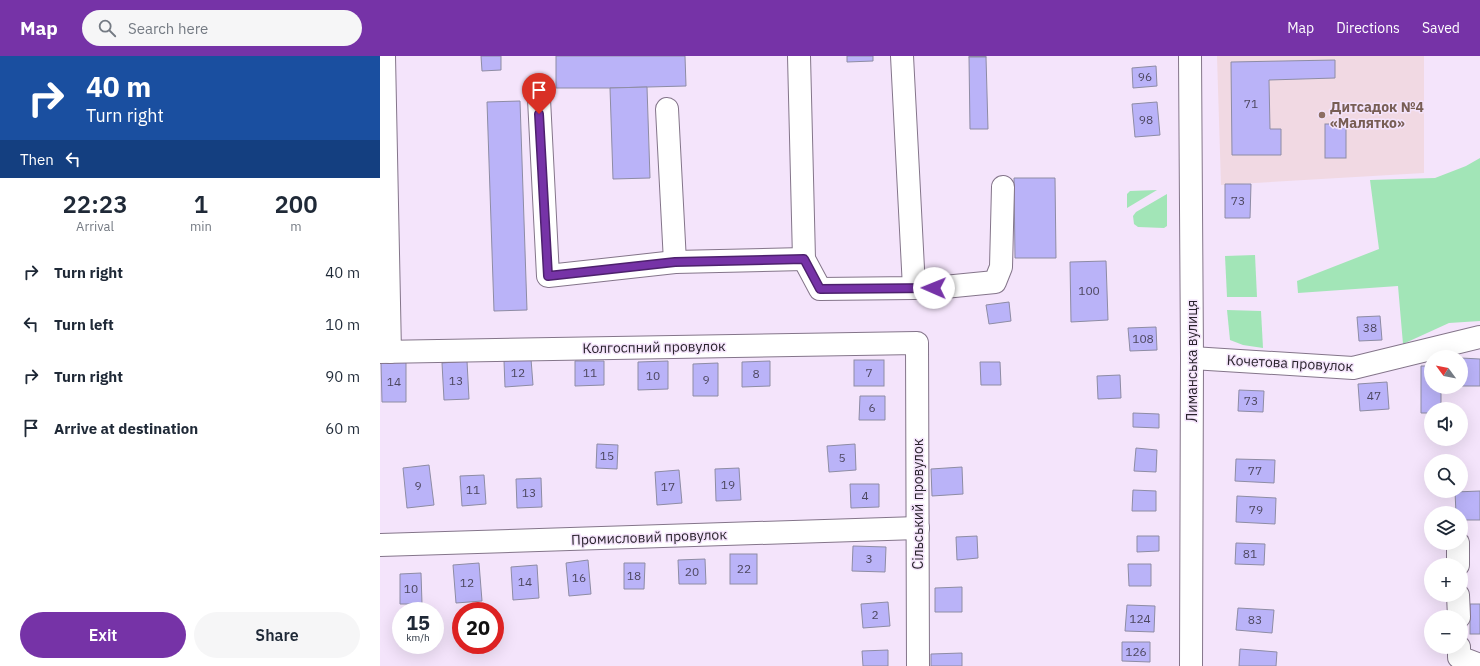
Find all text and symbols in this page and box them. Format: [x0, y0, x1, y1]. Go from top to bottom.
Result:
search box [82, 10, 362, 46]
text: Map [20, 16, 58, 40]
icon: search [96, 17, 118, 39]
text: Search here [128, 19, 208, 38]
text: Map [1287, 19, 1314, 37]
text: Directions [1336, 19, 1400, 37]
text: Saved [1422, 19, 1460, 37]
text: 40 m [86, 68, 151, 105]
house number: 96 [1138, 69, 1152, 84]
icon: right [20, 72, 72, 124]
pin [522, 73, 556, 114]
icon: arrive [528, 79, 550, 101]
house number: 71 [1244, 96, 1258, 111]
place label: Дитсадок №4 «Малятко» [1330, 98, 1424, 132]
text: Turn right [86, 104, 164, 127]
marker: Дитсадок №4 «Малятко» [1317, 110, 1327, 120]
house number: 98 [1139, 112, 1153, 127]
icon: left [62, 148, 84, 170]
text: Then [20, 150, 54, 169]
text: 22:23 [62, 188, 128, 220]
text: 1 [194, 188, 208, 220]
text: 200 [274, 188, 318, 220]
house number: 73 [1231, 193, 1245, 208]
text: Arrival [76, 218, 114, 235]
text: min [190, 218, 212, 235]
text: m [290, 218, 302, 235]
icon: right [20, 261, 42, 283]
text: Turn right [54, 263, 123, 282]
text: 40 m [325, 263, 360, 282]
position arrow [913, 267, 955, 309]
house number: 100 [1078, 283, 1100, 298]
street label: Лиманська вулиця [1183, 300, 1201, 422]
icon: left [20, 313, 42, 335]
text: Turn left [54, 315, 114, 334]
text: 10 m [325, 315, 360, 334]
house number: 38 [1363, 320, 1377, 335]
house number: 108 [1132, 331, 1154, 346]
street label: Колгоспний провулок [582, 337, 726, 357]
north arrow [1424, 350, 1468, 394]
map controls [1424, 350, 1468, 654]
street label: Кочетова провулок [1226, 351, 1354, 375]
icon: right [20, 365, 42, 387]
house number: 12 [511, 365, 525, 380]
house number: 11 [583, 365, 597, 380]
house number: 7 [865, 365, 873, 380]
house number: 8 [752, 366, 760, 381]
text: Turn right [54, 367, 123, 386]
text: 90 m [325, 367, 360, 386]
house number: 10 [646, 368, 660, 383]
house number: 9 [702, 372, 710, 387]
house number: 13 [449, 373, 463, 388]
house number: 14 [387, 374, 401, 389]
house number: 47 [1367, 388, 1381, 403]
house number: 73 [1244, 393, 1258, 408]
house number: 6 [868, 400, 876, 415]
button: sound [1424, 402, 1468, 446]
icon: arrive [20, 417, 42, 439]
text: Arrive at destination [54, 419, 198, 438]
text: 60 m [325, 419, 360, 438]
street label: Сільський провулок [909, 438, 927, 570]
house number: 15 [600, 448, 614, 463]
house number: 5 [838, 450, 846, 465]
button: search [1424, 454, 1468, 498]
house number: 77 [1248, 463, 1262, 478]
house number: 19 [721, 477, 735, 492]
house number: 9 [414, 478, 422, 493]
house number: 17 [661, 479, 675, 494]
house number: 11 [466, 482, 480, 497]
house number: 13 [522, 485, 536, 500]
house number: 4 [861, 488, 869, 503]
house number: 79 [1249, 502, 1263, 517]
button: layers [1424, 506, 1468, 550]
street label: Промисловий провулок [571, 525, 728, 549]
house number: 81 [1243, 546, 1257, 561]
house number: 3 [865, 551, 873, 566]
button: + [1424, 558, 1468, 602]
house number: 22 [737, 561, 751, 576]
house number: 20 [685, 564, 699, 579]
house number: 18 [627, 568, 641, 583]
house number: 16 [572, 570, 586, 585]
house number: 14 [518, 574, 532, 589]
house number: 12 [460, 575, 474, 590]
house number: 10 [404, 581, 418, 596]
speed limit sign: 20 [452, 602, 504, 654]
house number: 2 [871, 607, 879, 622]
text: 15 [406, 609, 430, 636]
button: − [1424, 610, 1468, 654]
house number: 124 [1129, 611, 1151, 626]
button: Exit [20, 612, 186, 658]
button: Share [194, 612, 360, 658]
house number: 83 [1248, 612, 1262, 627]
text: km/h [406, 631, 430, 644]
house number: 126 [1125, 644, 1147, 659]

